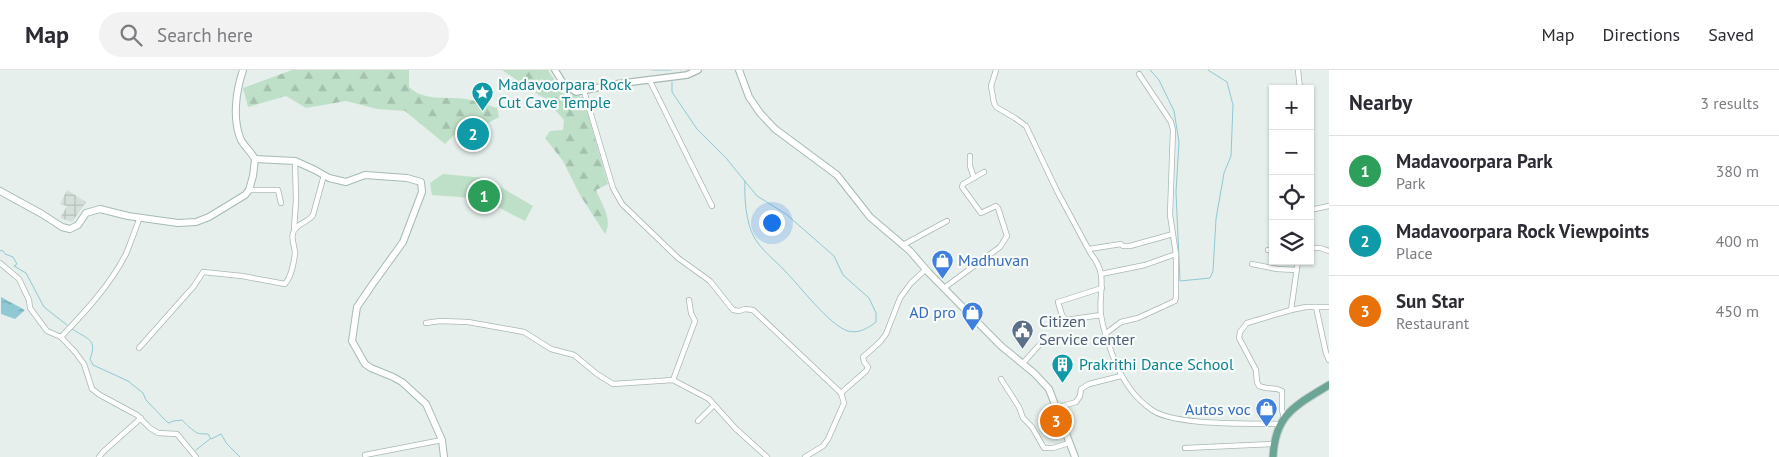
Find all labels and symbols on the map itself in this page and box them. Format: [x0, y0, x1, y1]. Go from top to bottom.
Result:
place label: Madavoorpara Rock Cut Cave Temple [498, 74, 632, 112]
place icon: Madavoorpara Rock Cut Cave Temple [470, 81, 494, 112]
pin: 2 [457, 115, 489, 153]
pin: 1 [468, 177, 500, 215]
your location [759, 210, 785, 236]
shop icon: Madhuvan [930, 248, 954, 279]
place label: Madhuvan [958, 250, 1029, 270]
shop icon: AD pro [960, 300, 984, 331]
place label: AD pro [909, 302, 956, 322]
place label: Citizen Service center [1039, 311, 1135, 349]
public building icon: Citizen Service center [1011, 318, 1035, 349]
building icon: Prakrithi Dance School [1051, 352, 1075, 383]
place label: Prakrithi Dance School [1079, 354, 1234, 374]
shop icon: Autos voc [1255, 397, 1279, 428]
place label: Autos voc [1185, 399, 1251, 419]
pin: 3 [1040, 402, 1072, 440]

